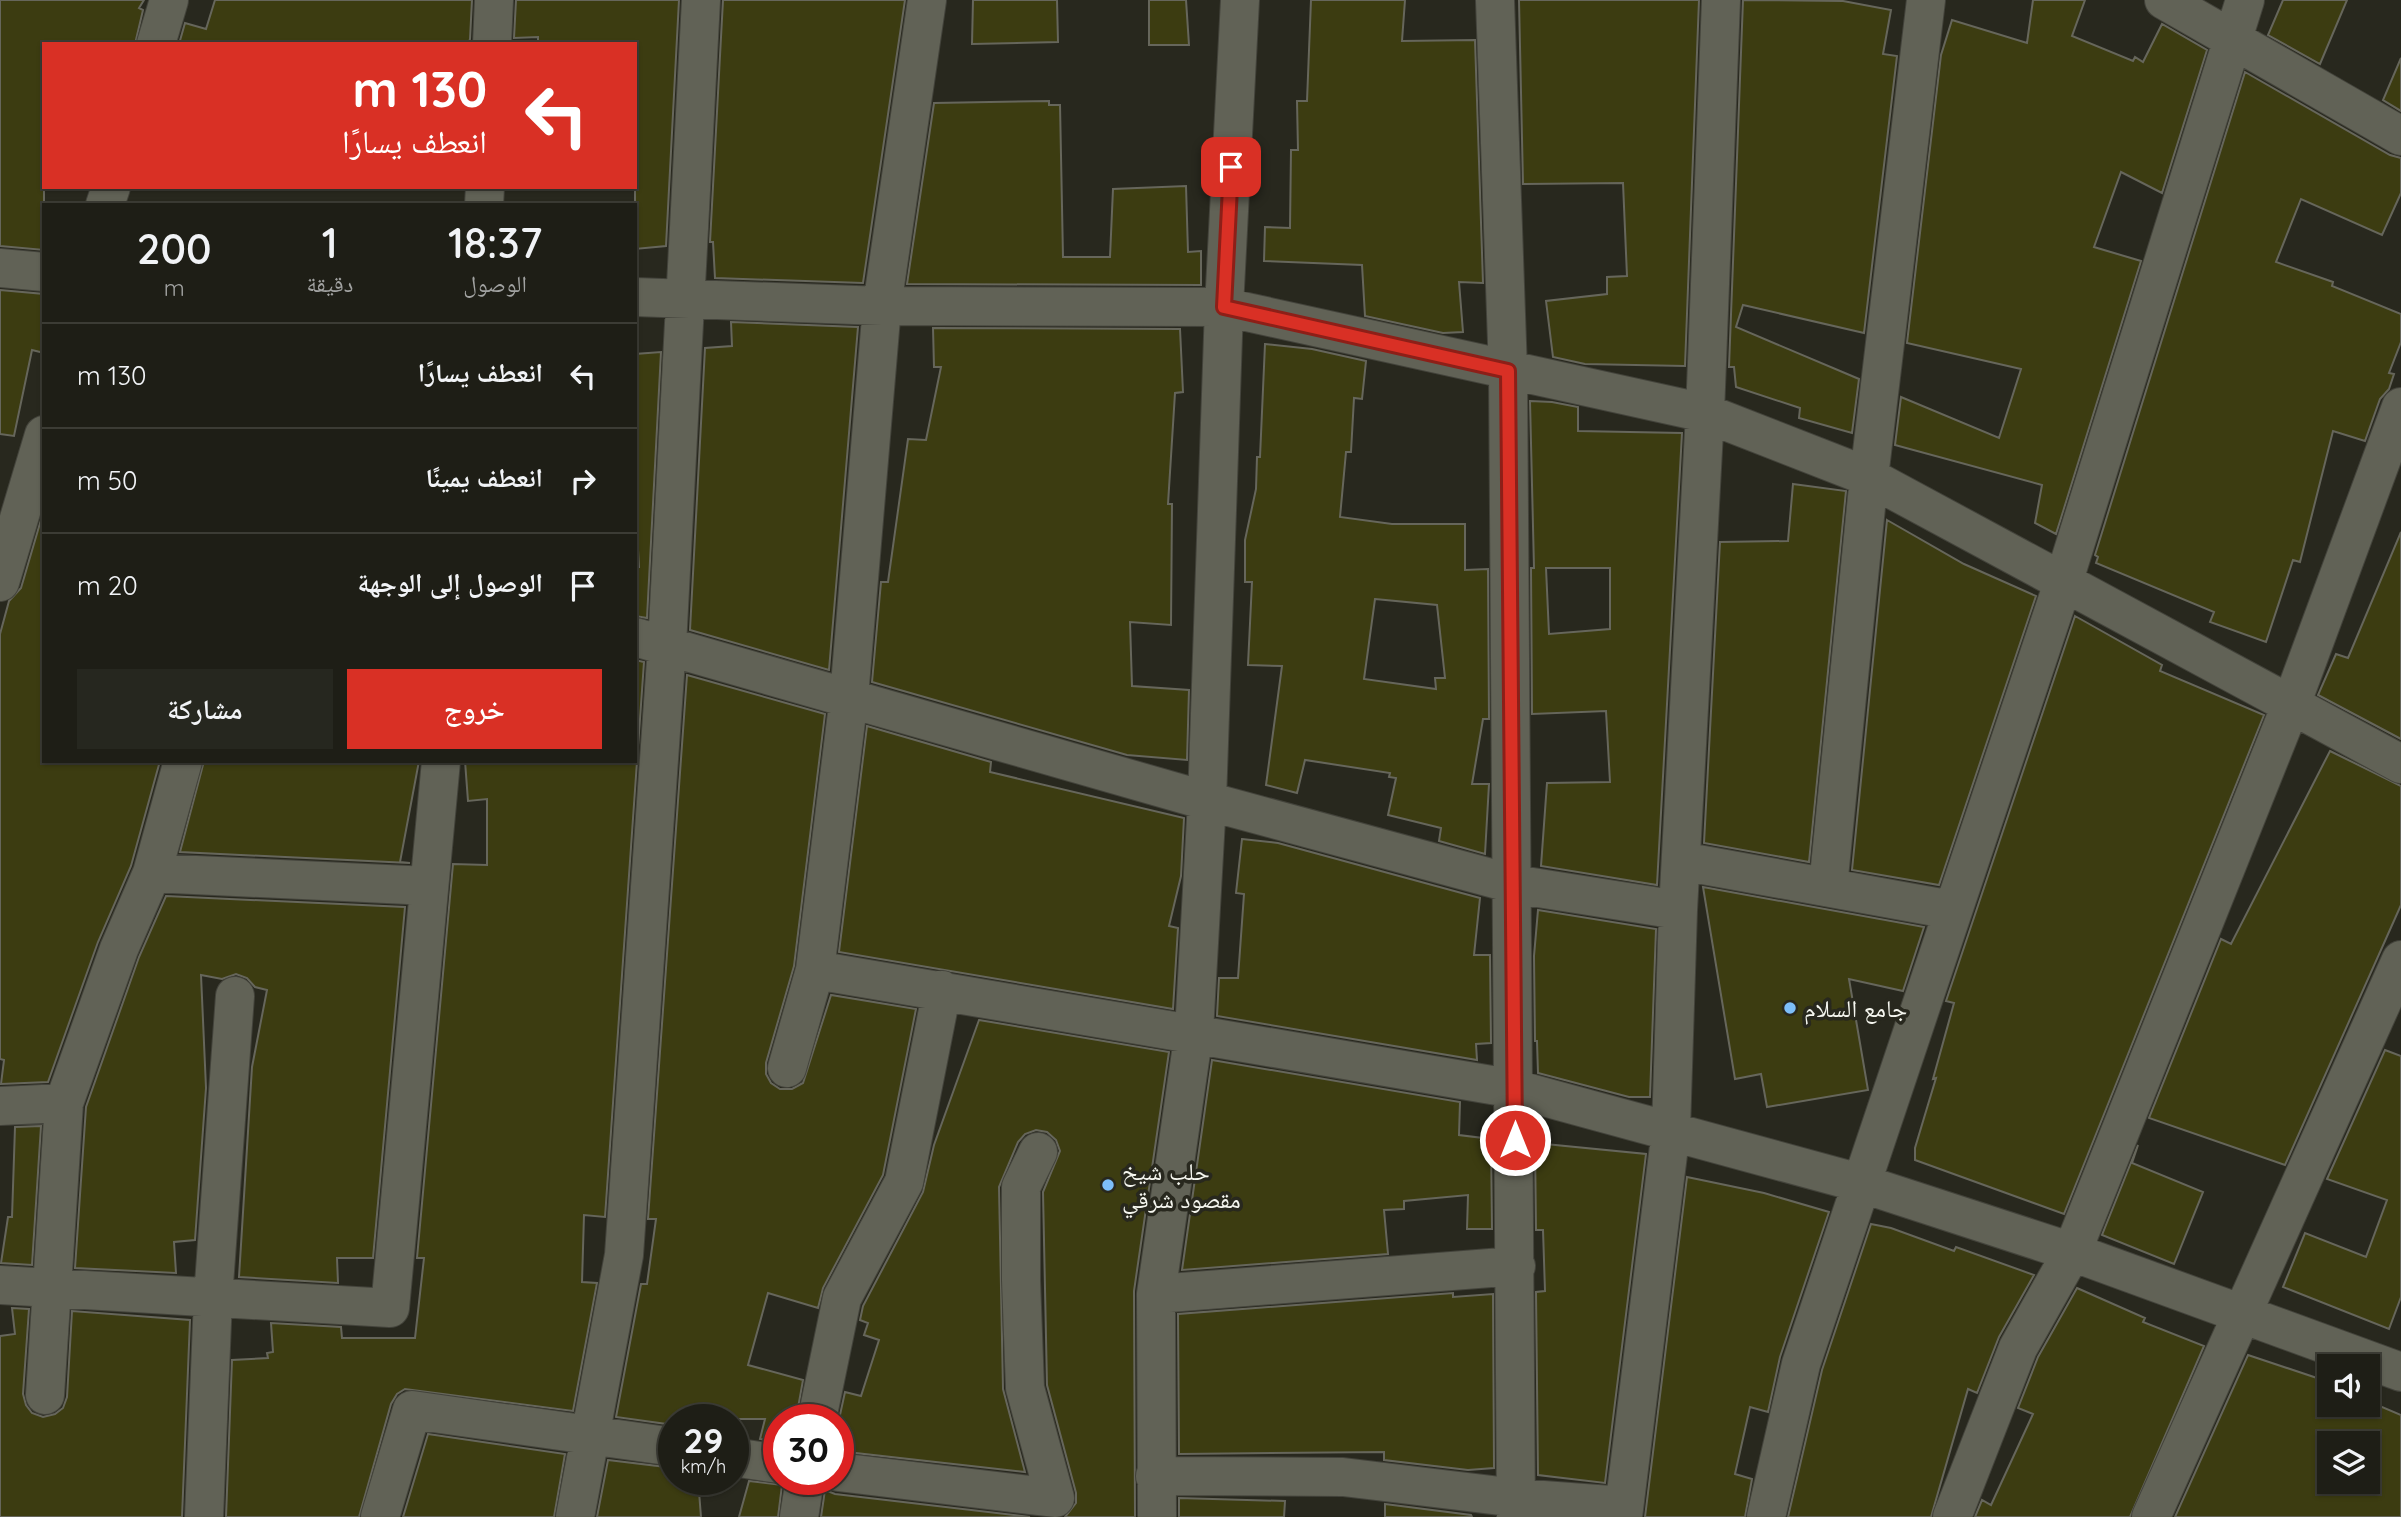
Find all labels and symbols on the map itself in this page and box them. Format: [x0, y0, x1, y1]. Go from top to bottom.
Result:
pin [1201, 137, 1261, 197]
place label: جامع السلام [1804, 993, 1907, 1025]
marker: جامع السلام [1782, 1000, 1798, 1016]
position arrow [1478, 1103, 1552, 1177]
place label: حلب شيخ مقصود شرقي [1122, 1156, 1241, 1219]
marker: حلب شيخ مقصود شرقي [1100, 1177, 1116, 1193]
speed limit sign: 30 [763, 1404, 854, 1495]

